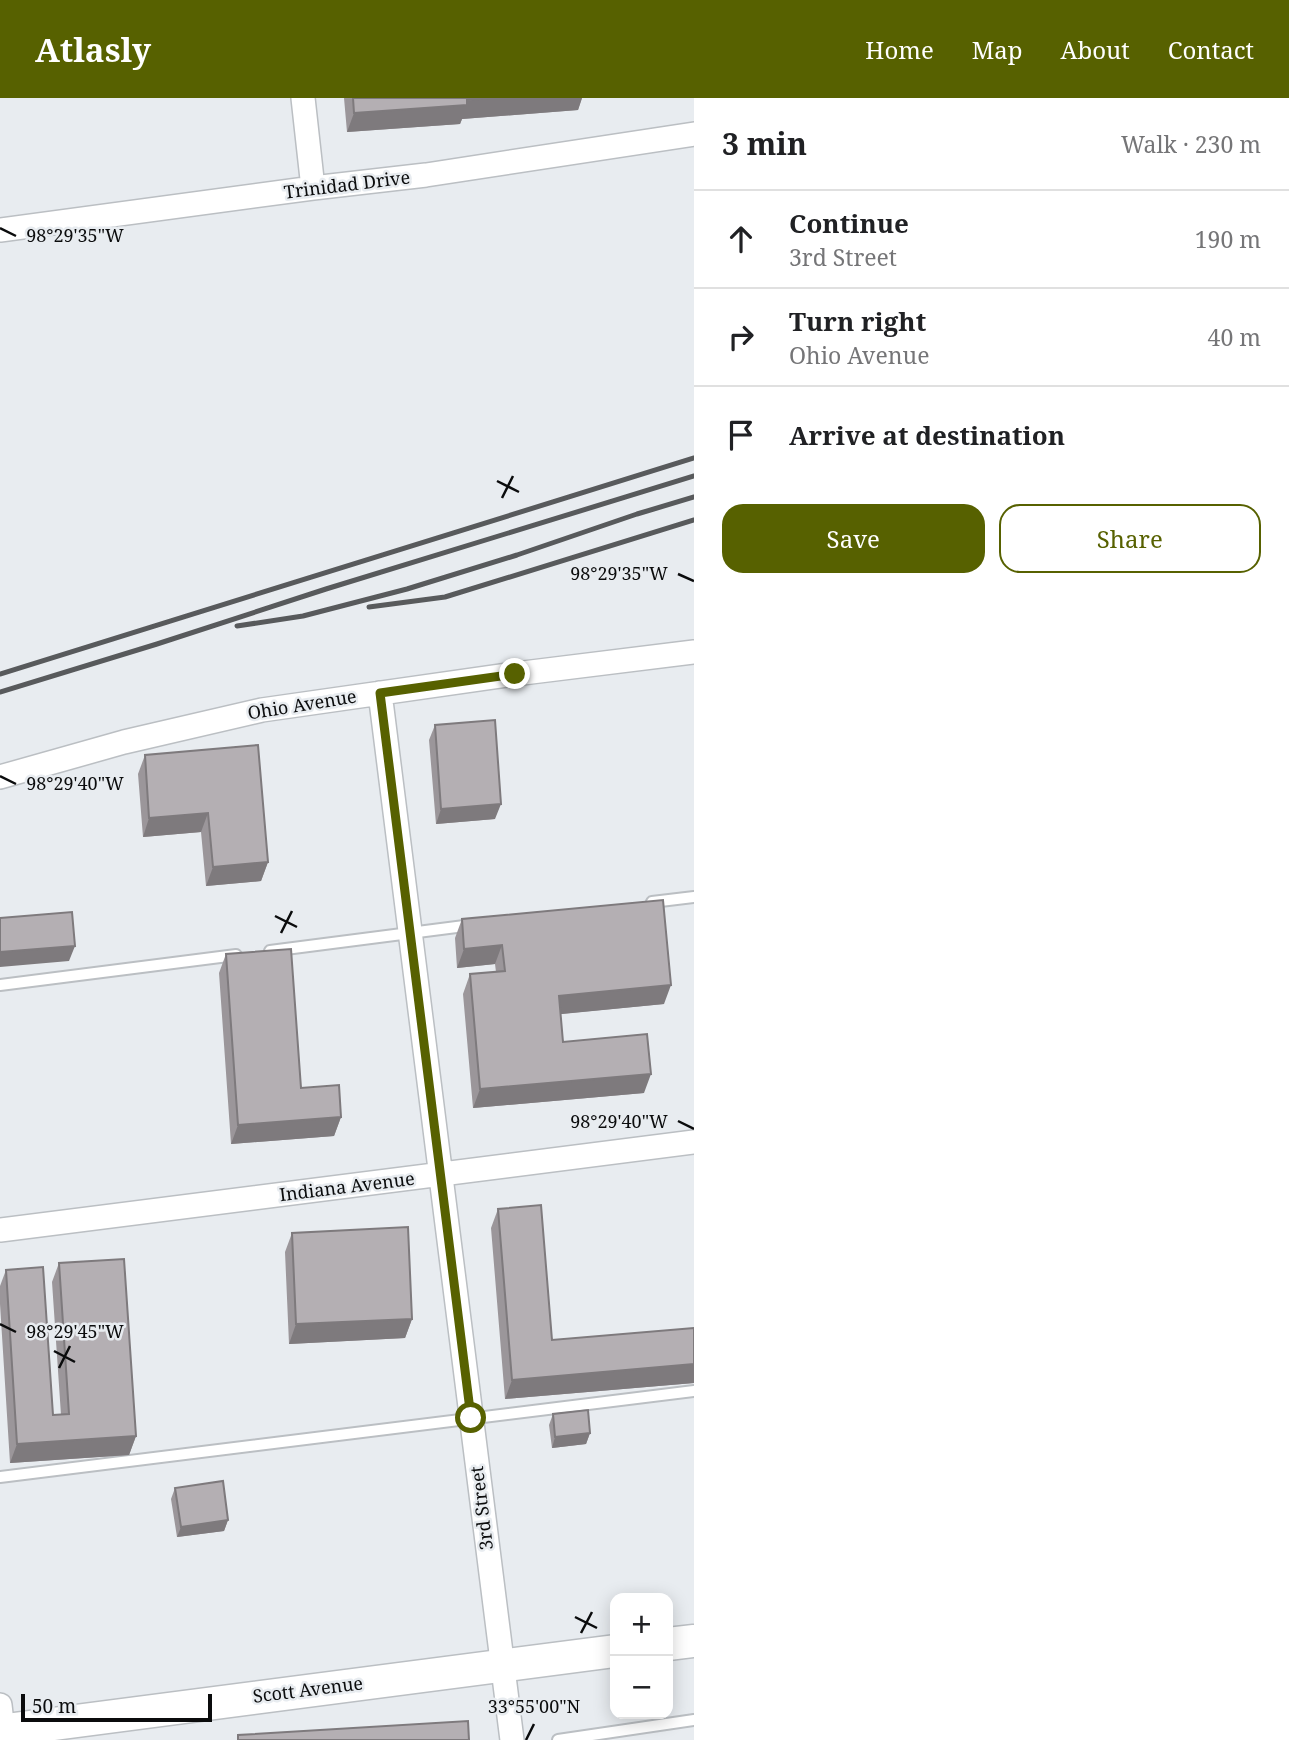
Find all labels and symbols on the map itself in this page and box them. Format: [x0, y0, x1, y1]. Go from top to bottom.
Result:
street label: Trinidad Drive [282, 164, 411, 204]
text: 98°29'35"W [26, 223, 124, 247]
text: 98°29'35"W [570, 561, 668, 585]
route end [499, 658, 530, 689]
street label: Ohio Avenue [246, 684, 358, 724]
text: 98°29'40"W [26, 771, 124, 795]
text: 98°29'40"W [570, 1109, 668, 1133]
street label: Indiana Avenue [278, 1166, 416, 1206]
text: 98°29'45"W [26, 1319, 124, 1343]
route start [455, 1402, 486, 1433]
street label: 3rd Street [464, 1465, 498, 1552]
street label: Scott Avenue [251, 1670, 364, 1708]
scale bar [21, 1691, 212, 1723]
text: 33°55'00"N [488, 1694, 581, 1718]

